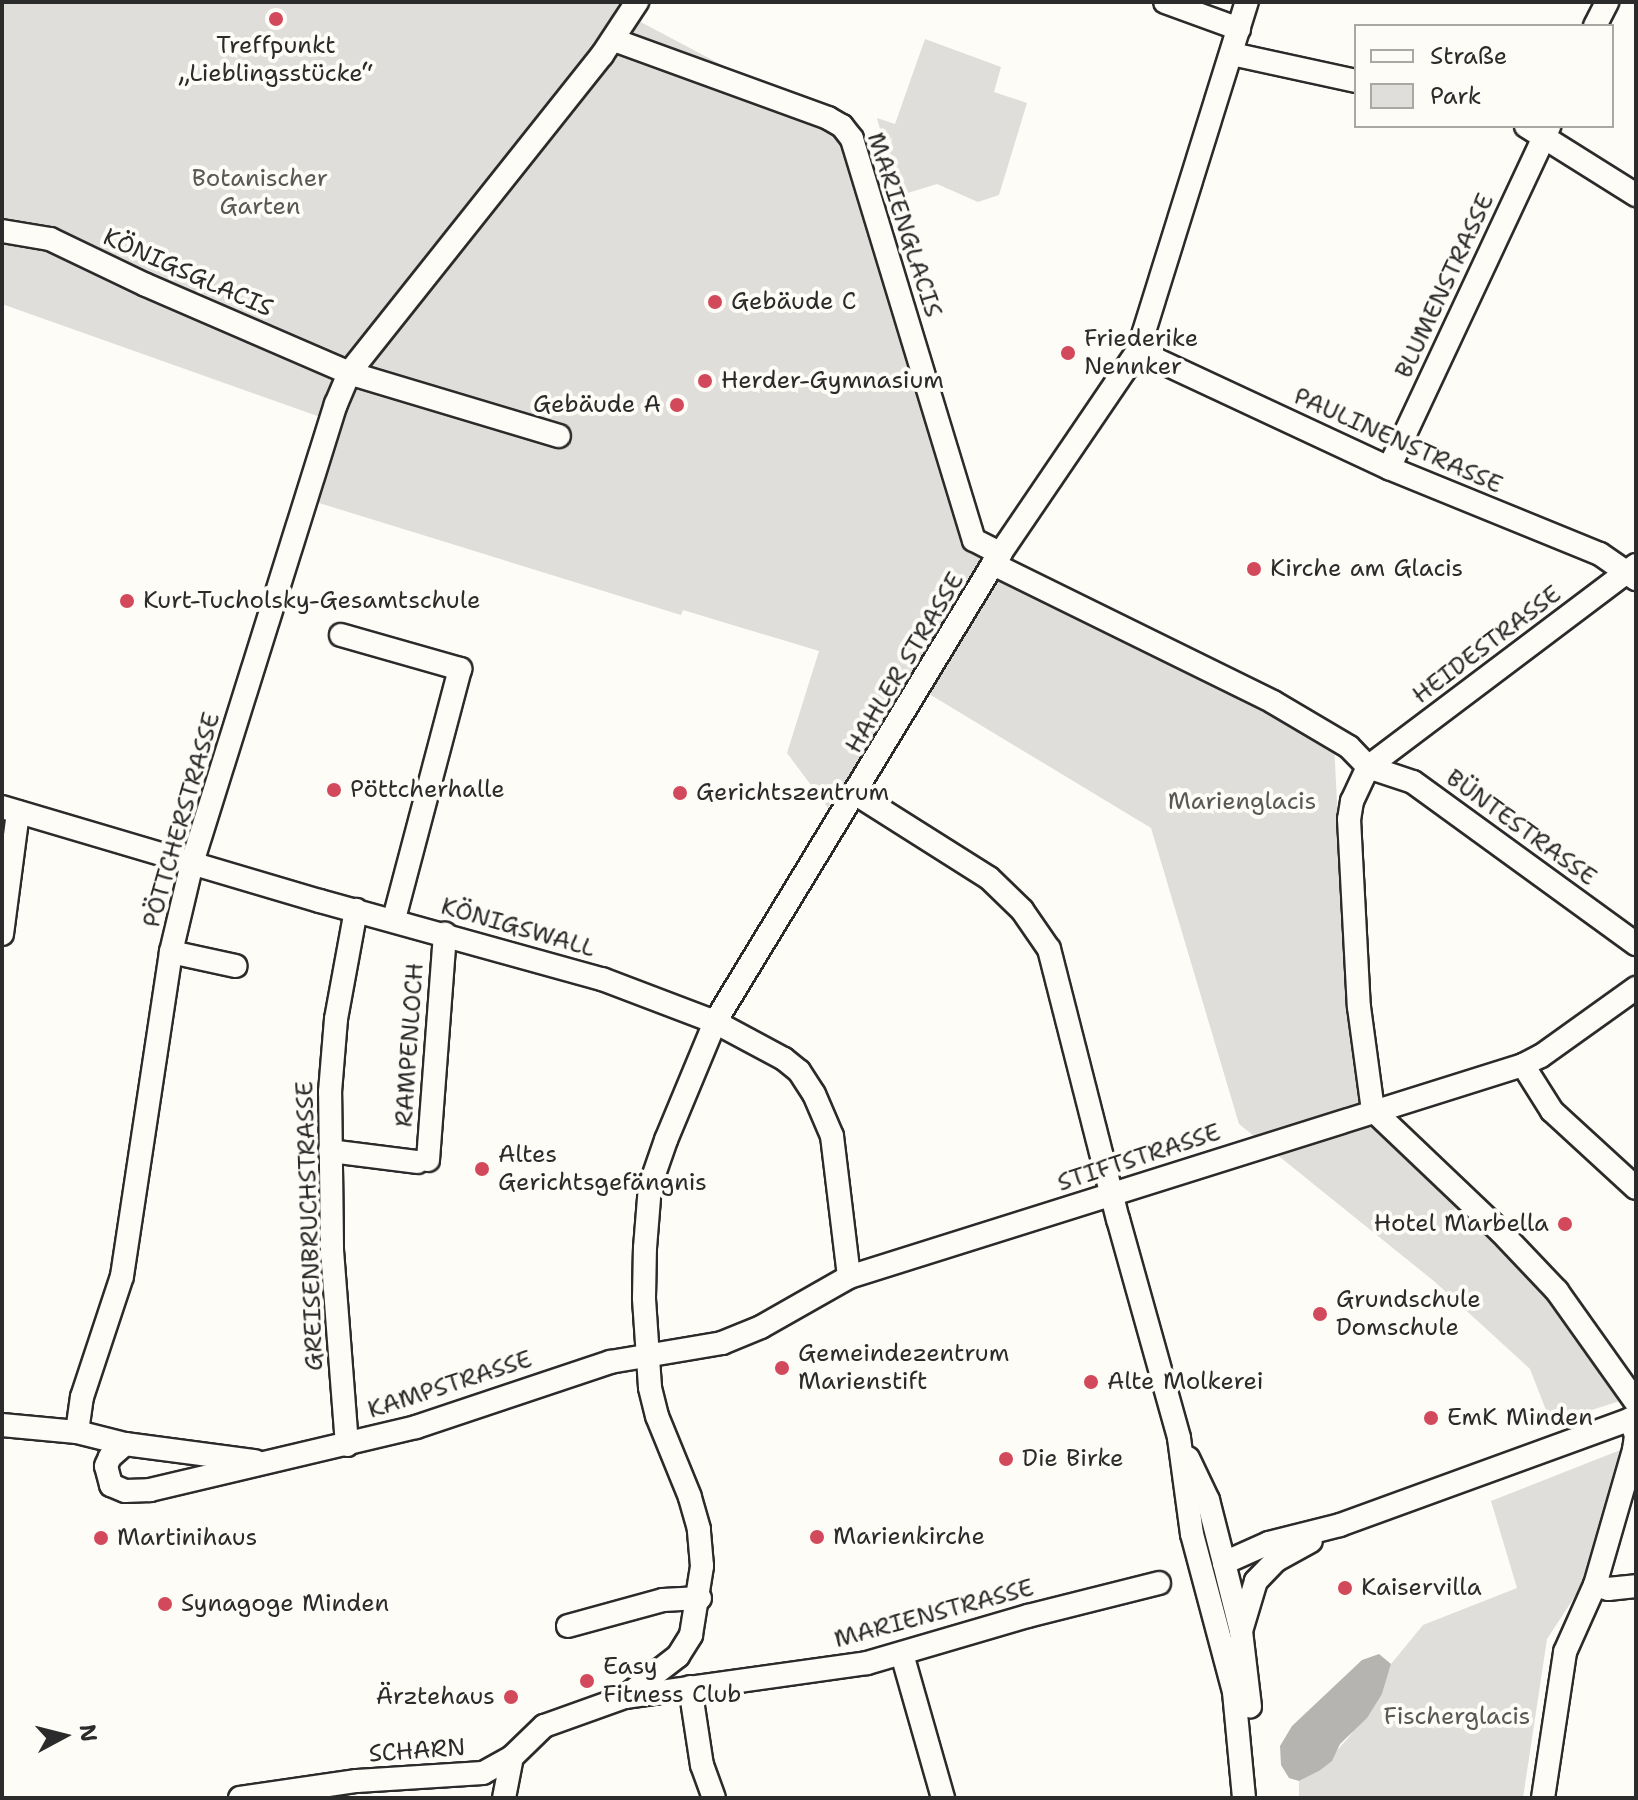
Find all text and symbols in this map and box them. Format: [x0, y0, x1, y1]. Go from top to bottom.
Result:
marker: Treffpunkt „Lieblingsstücke“ [267, 10, 285, 28]
legend [1354, 24, 1614, 128]
place label: Treffpunkt „Lieblingsstücke“ [179, 32, 373, 88]
text: Straße [1430, 40, 1507, 72]
text: Park [1430, 80, 1482, 112]
street label: MARIENGLACIS [861, 129, 947, 321]
park label: Botanischer Garten [192, 165, 328, 221]
street label: BLUMENSTRASSE [1390, 189, 1500, 383]
street label: KÖNIGSGLACIS [99, 223, 277, 323]
place label: Gebäude C [731, 288, 856, 316]
marker: Gebäude C [706, 293, 724, 311]
place label: Friederike Nennker [1084, 325, 1198, 381]
marker: Friederike Nennker [1059, 344, 1077, 362]
place label: Herder-Gymnasium [721, 367, 944, 395]
marker: Herder-Gymnasium [696, 372, 714, 390]
street label: PAULINENSTRASSE [1289, 382, 1507, 500]
place label: Gebäude A [533, 391, 661, 419]
marker: Gebäude A [668, 396, 686, 414]
place label: Kirche am Glacis [1270, 555, 1463, 583]
marker: Kirche am Glacis [1245, 560, 1263, 578]
street label: HAHLER STRASSE [840, 567, 970, 759]
street label: HEIDESTRASSE [1407, 580, 1567, 710]
place label: Kurt-Tucholsky-Gesamtschule [143, 587, 481, 615]
marker: Kurt-Tucholsky-Gesamtschule [118, 592, 136, 610]
street label: PÖTTCHERSTRASSE [137, 709, 227, 931]
street label: BÜNTESTRASSE [1440, 764, 1602, 892]
place label: Pöttcherhalle [350, 776, 505, 804]
place label: Gerichtszentrum [696, 779, 889, 807]
marker: Pöttcherhalle [325, 781, 343, 799]
marker: Gerichtszentrum [671, 784, 689, 802]
park label: Marienglacis [1168, 788, 1316, 816]
street label: KÖNIGSWALL [438, 892, 598, 964]
street label: RAMPENLOCH [390, 962, 430, 1128]
street label: GREISENBRUCHSTRASSE [291, 1081, 329, 1371]
street label: STIFTSTRASSE [1054, 1118, 1224, 1198]
place label: Altes Gerichtsgefängnis [498, 1141, 707, 1197]
marker: Altes Gerichtsgefängnis [473, 1160, 491, 1178]
place label: Hotel Marbella [1374, 1210, 1549, 1238]
marker: Hotel Marbella [1556, 1215, 1574, 1233]
place label: Grundschule Domschule [1336, 1286, 1481, 1342]
marker: Grundschule Domschule [1311, 1305, 1329, 1323]
place label: Gemeindezentrum Marienstift [798, 1340, 1009, 1396]
street label: KAMPSTRASSE [364, 1345, 536, 1425]
marker: Gemeindezentrum Marienstift [773, 1359, 791, 1377]
place label: Alte Molkerei [1107, 1368, 1264, 1396]
marker: Alte Molkerei [1082, 1373, 1100, 1391]
place label: EmK Minden [1447, 1404, 1593, 1432]
marker: EmK Minden [1422, 1409, 1440, 1427]
place label: Die Birke [1022, 1445, 1124, 1473]
marker: Die Birke [997, 1450, 1015, 1468]
place label: Marienkirche [833, 1523, 985, 1551]
place label: Martinihaus [117, 1524, 257, 1552]
marker: Marienkirche [808, 1528, 826, 1546]
marker: Martinihaus [92, 1529, 110, 1547]
street label: MARIENSTRASSE [831, 1574, 1037, 1654]
place label: Kaiservilla [1361, 1574, 1482, 1602]
marker: Kaiservilla [1336, 1579, 1354, 1597]
place label: Synagoge Minden [181, 1590, 389, 1618]
marker: Synagoge Minden [156, 1595, 174, 1613]
place label: Easy Fitness Club [603, 1653, 741, 1709]
marker: Easy Fitness Club [578, 1672, 596, 1690]
place label: Ärztehaus [376, 1683, 495, 1711]
marker: Ärztehaus [502, 1688, 520, 1706]
north arrow [24, 1696, 104, 1776]
park label: Fischerglacis [1384, 1703, 1530, 1731]
text: N [73, 1723, 104, 1743]
street label: SCHARN [368, 1733, 466, 1769]

